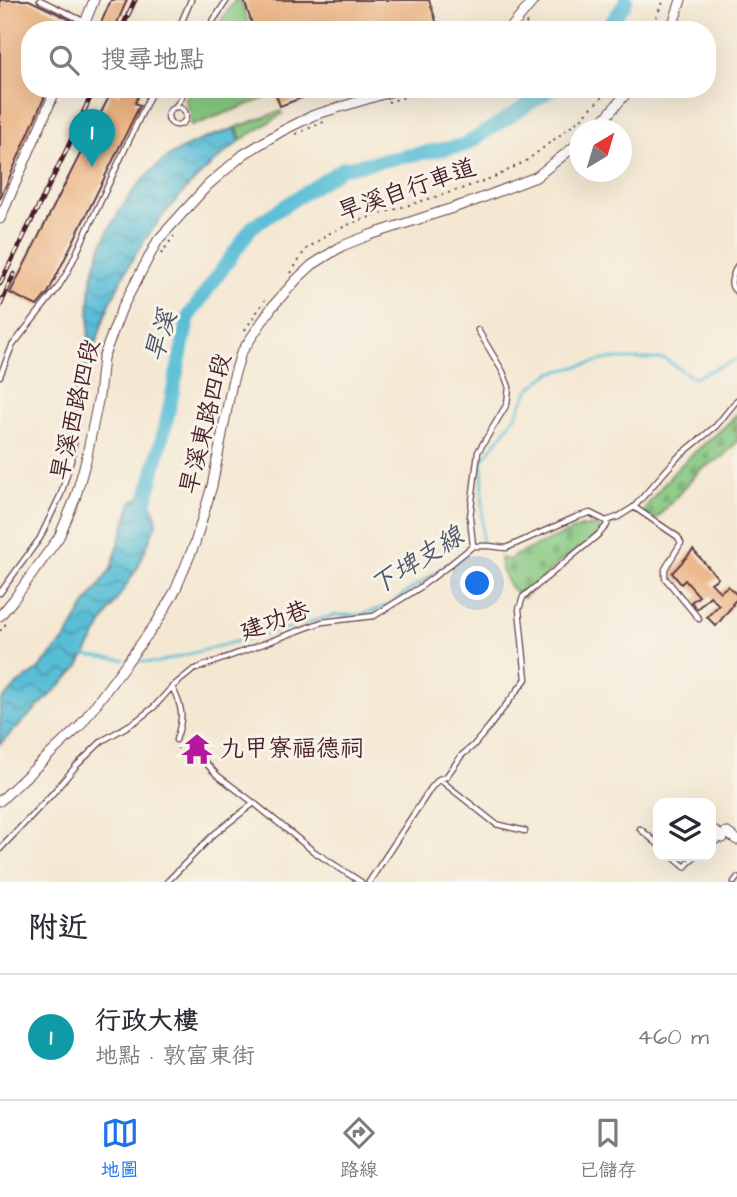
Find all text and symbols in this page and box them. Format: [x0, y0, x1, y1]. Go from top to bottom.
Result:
search box [21, 21, 716, 98]
icon: search [45, 41, 83, 79]
text: 搜尋地點 [101, 42, 205, 78]
pin: 1 [69, 109, 115, 167]
north arrow [569, 119, 632, 182]
street label: 旱溪自行車道 [333, 150, 481, 230]
water label: 旱溪 [136, 304, 186, 366]
street label: 旱溪西路四段 [43, 336, 109, 484]
street label: 旱溪東路四段 [172, 350, 240, 498]
water label: 下埤支線 [363, 517, 472, 604]
your location [460, 566, 494, 600]
street label: 建功巷 [235, 593, 315, 649]
temple icon: 九甲寮福德祠 [180, 732, 214, 766]
place label: 九甲寮福德祠 [220, 732, 364, 766]
map controls [653, 798, 716, 861]
button: layers [653, 798, 716, 861]
text: 附近 [28, 907, 88, 949]
text: 行政大樓 [95, 1003, 199, 1039]
text: 1 [50, 1021, 52, 1053]
text: 460 m [637, 1021, 709, 1053]
text: 地點 · 敦富東街 [95, 1040, 255, 1072]
tab: 地圖 [101, 1114, 139, 1184]
tab: 路線 [340, 1114, 378, 1184]
tab: 已儲存 [579, 1114, 636, 1184]

